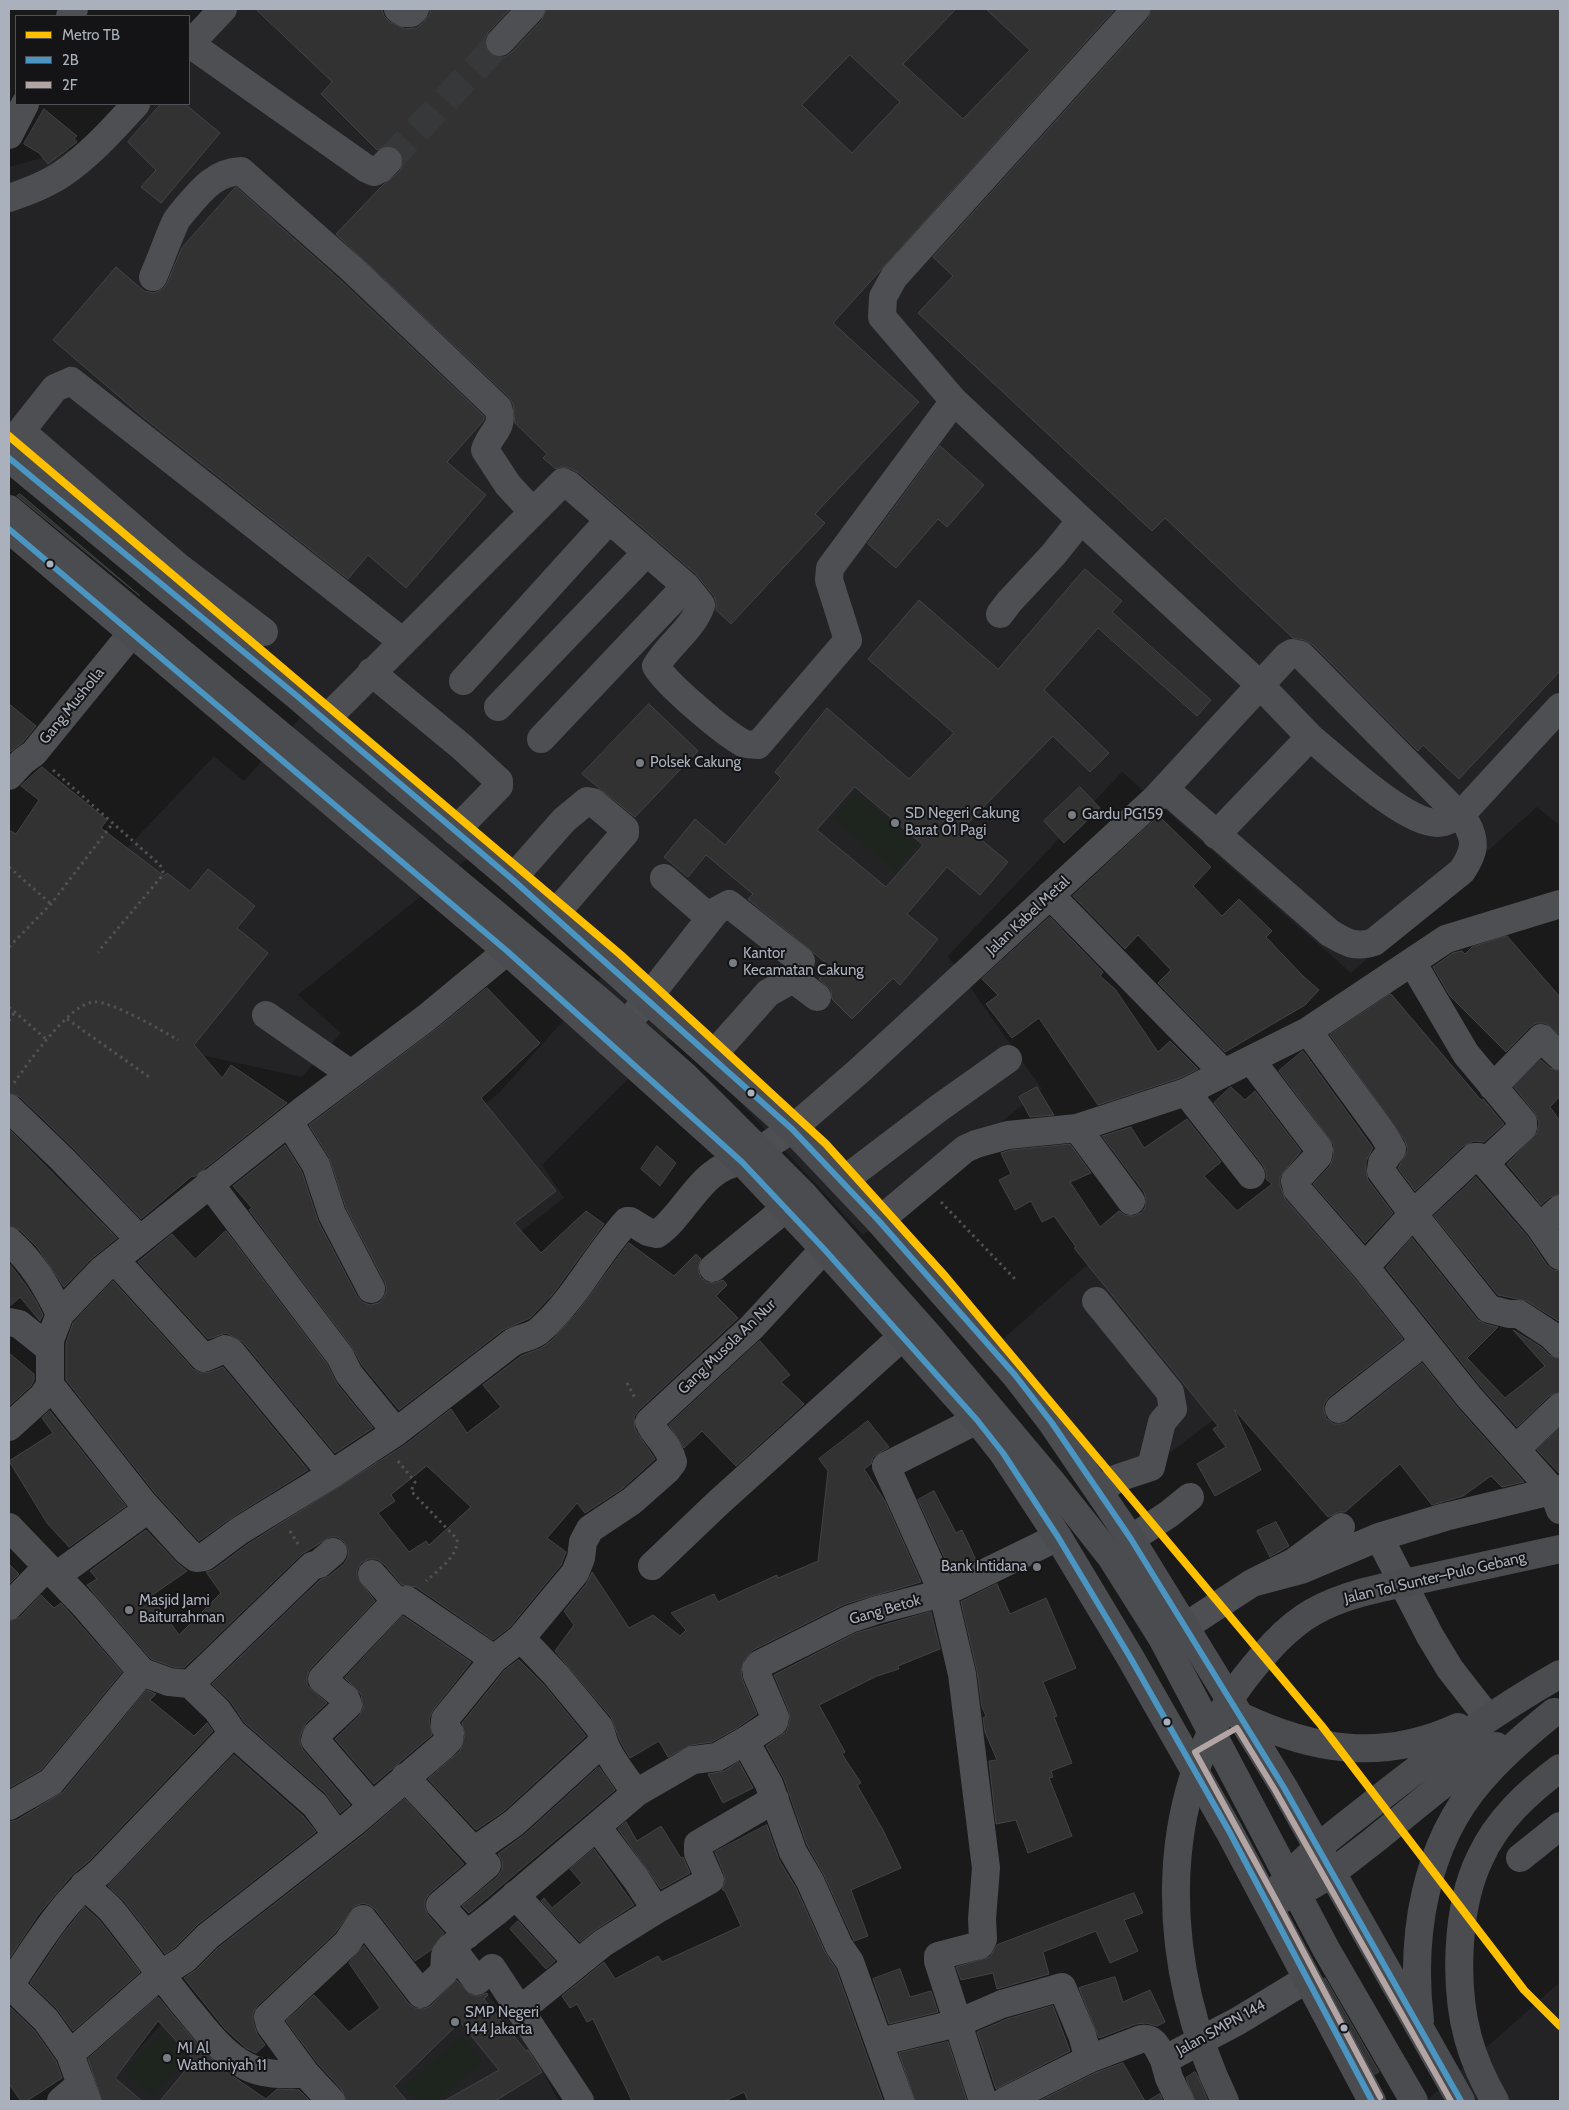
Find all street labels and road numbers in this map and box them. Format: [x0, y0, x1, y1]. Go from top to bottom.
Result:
street label: Gang Musholla [36, 664, 108, 748]
street label: Jalan Kabel Metal [983, 873, 1073, 959]
street label: Gang Musola An Nur [674, 1296, 780, 1398]
street label: Jalan Tol Sunter–Pulo Gebang [1342, 1548, 1528, 1608]
street label: Gang Betok [847, 1591, 923, 1629]
street label: Jalan SMPN 144 [1173, 1996, 1269, 2060]

